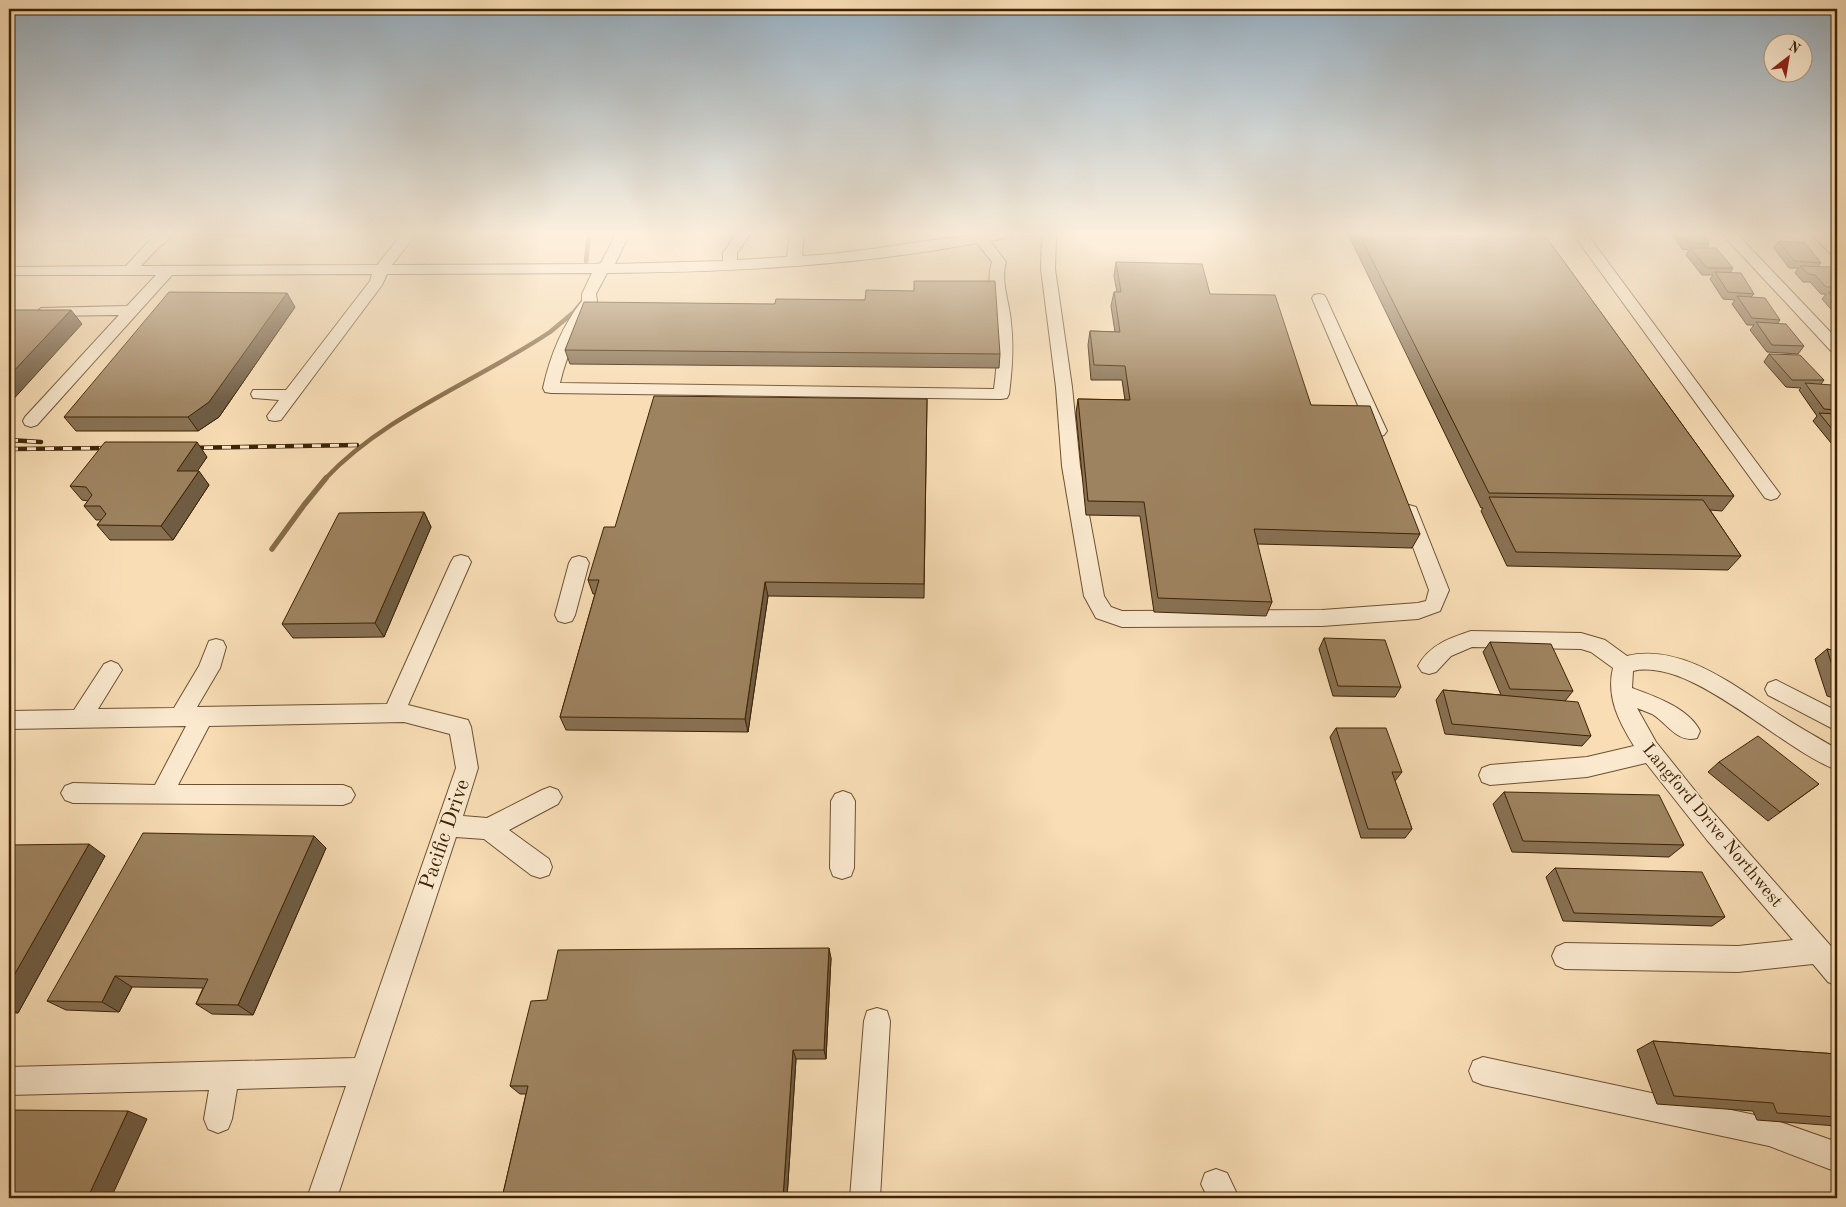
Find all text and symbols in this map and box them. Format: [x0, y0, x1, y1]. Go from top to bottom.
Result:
north arrow [1764, 32, 1814, 82]
text: N [1786, 39, 1803, 57]
street label: Langford Drive Northwest [1639, 741, 1786, 911]
street label: Pacific Drive [417, 777, 474, 892]

